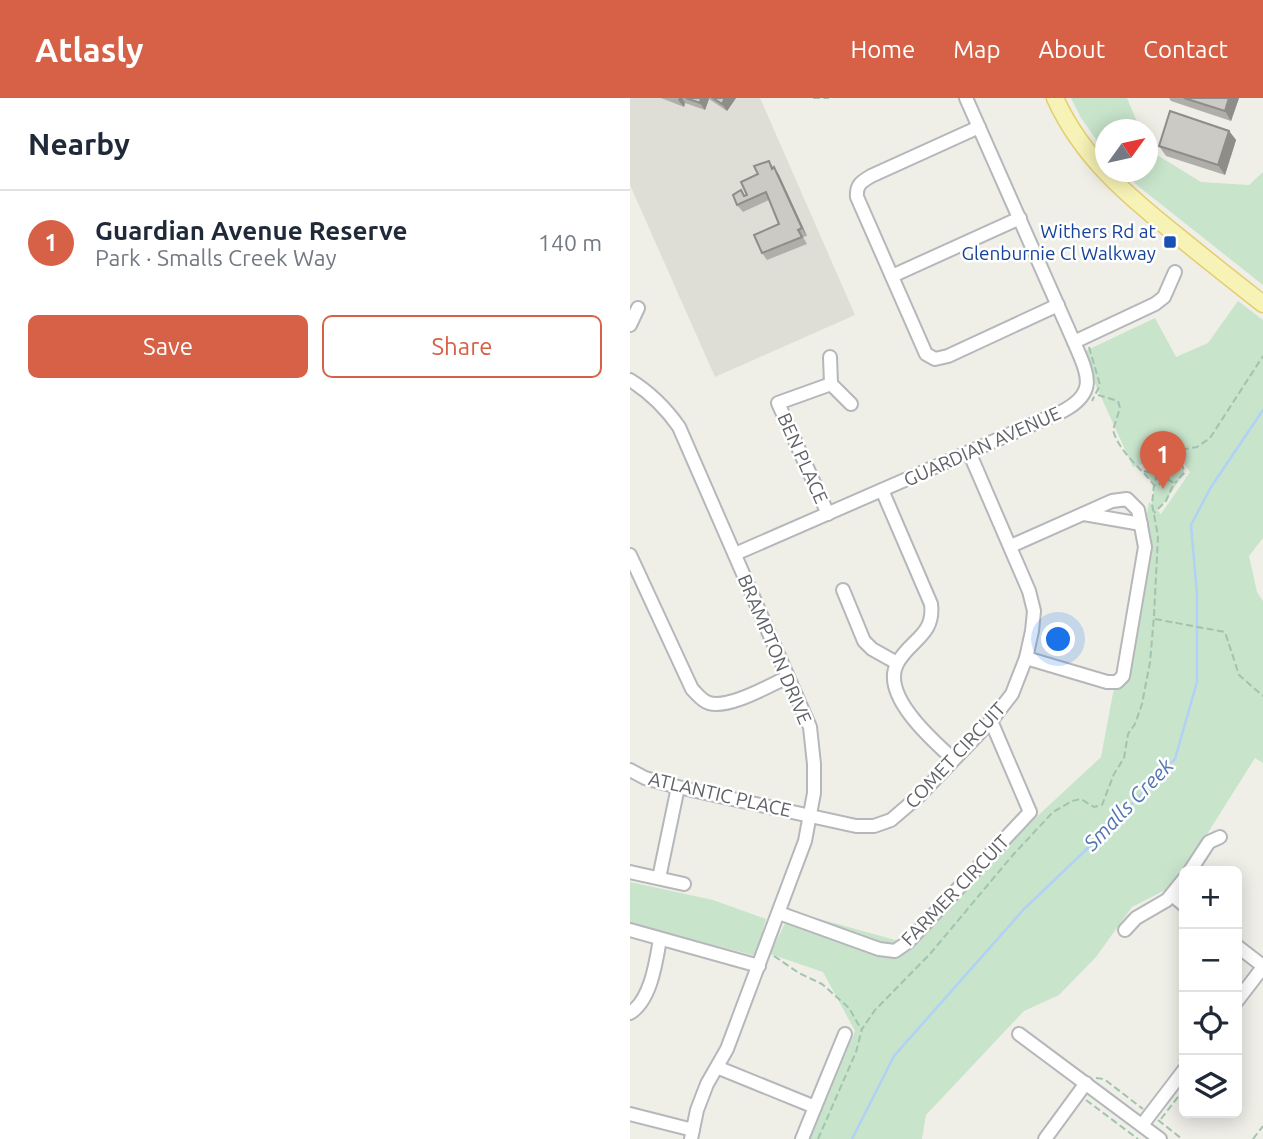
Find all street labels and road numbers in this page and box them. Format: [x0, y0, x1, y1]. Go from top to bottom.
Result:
street label: GUARDIAN AVENUE [900, 401, 1064, 491]
street label: BEN PLACE [773, 409, 833, 507]
street label: BRAMPTON DRIVE [734, 571, 816, 727]
street label: COMET CIRCUIT [900, 697, 1010, 812]
street label: ATLANTIC PLACE [647, 767, 793, 821]
street label: FARMER CIRCUIT [897, 830, 1014, 950]

